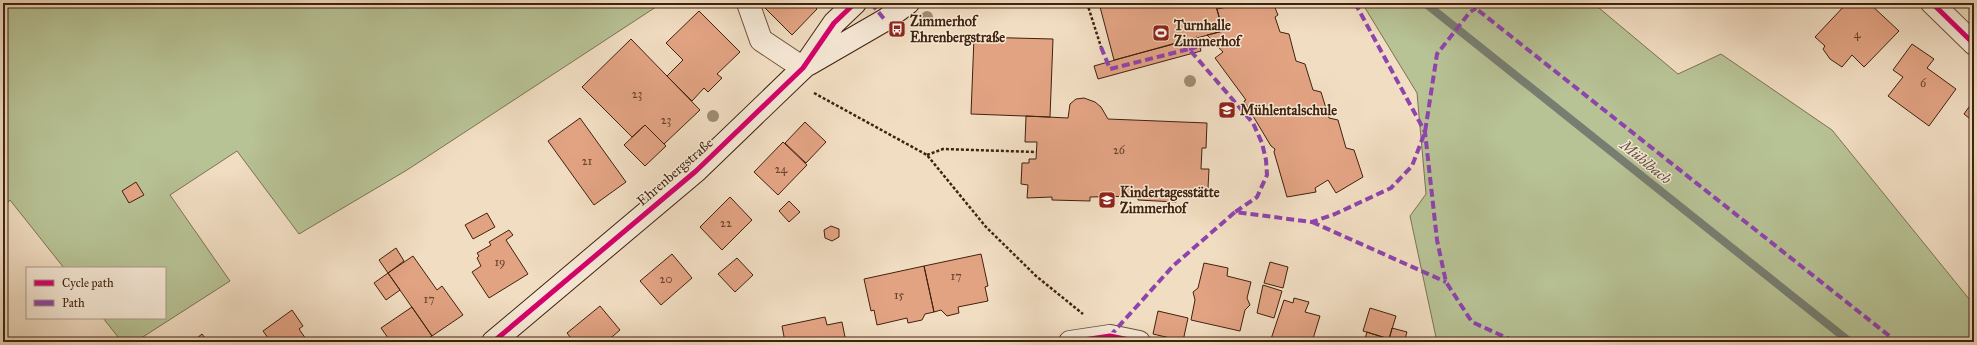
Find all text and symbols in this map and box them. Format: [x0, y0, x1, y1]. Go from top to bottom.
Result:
place label: Zimmerhof Ehrenbergstraße [910, 13, 1005, 47]
place label: Turnhalle Zimmerhof [1173, 17, 1243, 50]
bus stop icon: Zimmerhof Ehrenbergstraße [887, 19, 907, 39]
sports icon: Turnhalle Zimmerhof [1151, 23, 1171, 43]
house number: 4 [1854, 27, 1861, 41]
house number: 6 [1920, 76, 1927, 90]
house number: 23 [632, 87, 643, 101]
school or university icon: Mühlentalschule [1217, 100, 1237, 120]
place label: Mühlentalschule [1240, 102, 1337, 119]
house number: 23 [661, 113, 672, 127]
street label: Ehrenbergstraße [634, 134, 717, 210]
water label: Mühlbach [1615, 135, 1676, 188]
house number: 26 [1113, 143, 1126, 157]
house number: 21 [582, 154, 593, 168]
house number: 24 [775, 162, 788, 176]
place label: Kindertagesstätte Zimmerhof [1120, 184, 1220, 217]
school or university icon: Kindertagesstätte Zimmerhof [1097, 190, 1117, 210]
house number: 22 [720, 216, 732, 230]
house number: 19 [494, 255, 506, 269]
legend [26, 267, 166, 319]
house number: 17 [950, 269, 962, 283]
house number: 20 [660, 272, 672, 286]
text: Cycle path [62, 276, 114, 290]
house number: 15 [894, 288, 905, 302]
house number: 17 [423, 292, 435, 306]
text: Path [62, 296, 85, 310]

